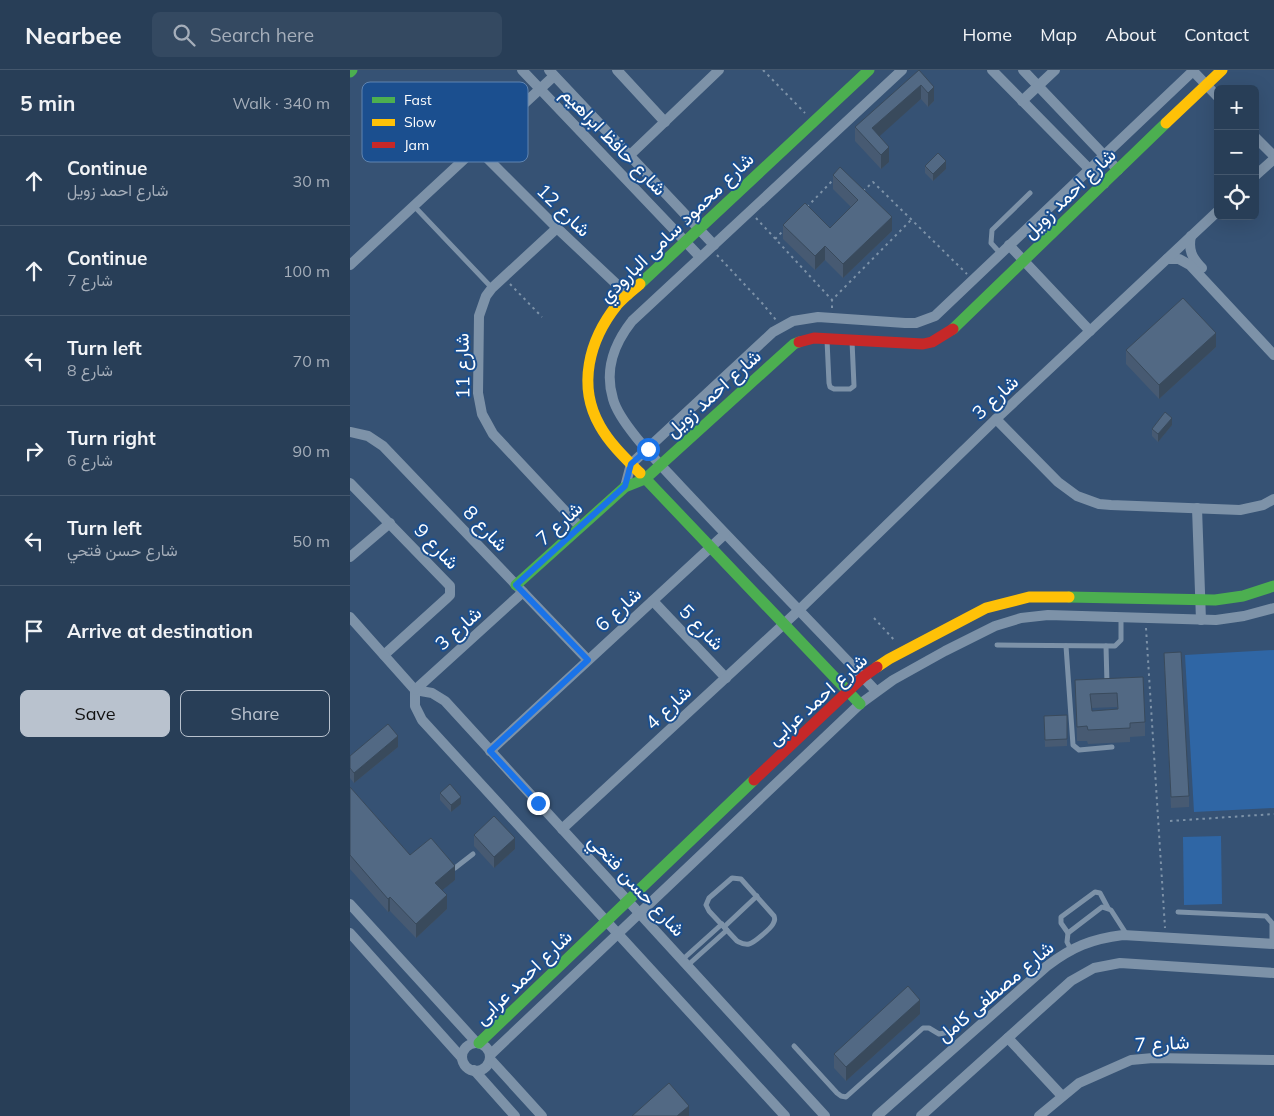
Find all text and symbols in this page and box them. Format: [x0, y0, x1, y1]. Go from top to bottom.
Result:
search box [152, 12, 502, 57]
text: Nearbee [25, 20, 122, 50]
icon: search [170, 21, 198, 49]
text: Search here [210, 23, 314, 47]
text: Home [962, 23, 1012, 46]
text: Map [1040, 23, 1077, 46]
text: About [1105, 23, 1156, 46]
text: Contact [1184, 23, 1249, 46]
legend [362, 82, 528, 162]
street label: شارع حافظ ابراهيم [555, 82, 672, 201]
map controls [1214, 85, 1259, 220]
button: + [1214, 85, 1259, 130]
text: 5 min [20, 90, 75, 116]
text: Fast [404, 91, 432, 109]
text: Walk · 340 m [232, 93, 330, 113]
text: Slow [404, 113, 436, 131]
button: − [1214, 130, 1259, 175]
text: Jam [404, 136, 429, 154]
street label: شارع احمد زويل [1017, 143, 1121, 244]
street label: شارع محمود سامى البارودي [594, 147, 761, 310]
text: Continue [67, 156, 147, 180]
icon: ahead [20, 167, 48, 195]
text: 30 m [293, 171, 330, 191]
button: locate [1214, 175, 1259, 220]
street label: شارع 12 [531, 178, 596, 242]
text: شارع احمد زويل [67, 180, 168, 200]
text: Continue [67, 246, 147, 270]
icon: ahead [20, 257, 48, 285]
text: 100 m [283, 261, 330, 281]
text: شارع 7 [67, 270, 113, 290]
street label: شارع 11 [449, 333, 476, 399]
text: Turn left [67, 336, 142, 360]
street label: شارع احمد زويل [660, 344, 766, 443]
icon: left [20, 347, 48, 375]
text: 70 m [293, 351, 330, 371]
text: شارع 8 [67, 360, 113, 380]
street label: شارع 3 [967, 370, 1024, 425]
text: Turn right [67, 426, 156, 450]
icon: right [20, 437, 48, 465]
route start [637, 438, 660, 461]
text: 90 m [293, 441, 330, 461]
text: شارع 6 [67, 450, 113, 470]
street label: شارع 7 [531, 496, 588, 551]
street label: شارع 8 [458, 500, 514, 557]
text: Turn left [67, 516, 142, 540]
street label: شارع 9 [409, 518, 465, 575]
icon: left [20, 527, 48, 555]
text: 50 m [293, 531, 330, 551]
text: شارع حسن فتحي [67, 540, 178, 560]
street label: شارع 6 [590, 582, 647, 637]
street label: شارع 5 [674, 599, 730, 656]
street label: شارع 3 [430, 601, 487, 656]
icon: arrive [20, 617, 48, 645]
text: Arrive at destination [67, 619, 253, 643]
street label: شارع احمد عرابى [762, 648, 873, 751]
street label: شارع 4 [640, 680, 697, 735]
button: Save [20, 690, 170, 737]
button: Share [180, 690, 330, 737]
route end [527, 792, 550, 815]
street label: شارع حسن فتحي [580, 829, 691, 944]
street label: شارع احمد عرابى [469, 924, 577, 1030]
street label: شارع مصطفى كامل [932, 935, 1059, 1048]
street label: شارع 7 [1134, 1030, 1190, 1057]

